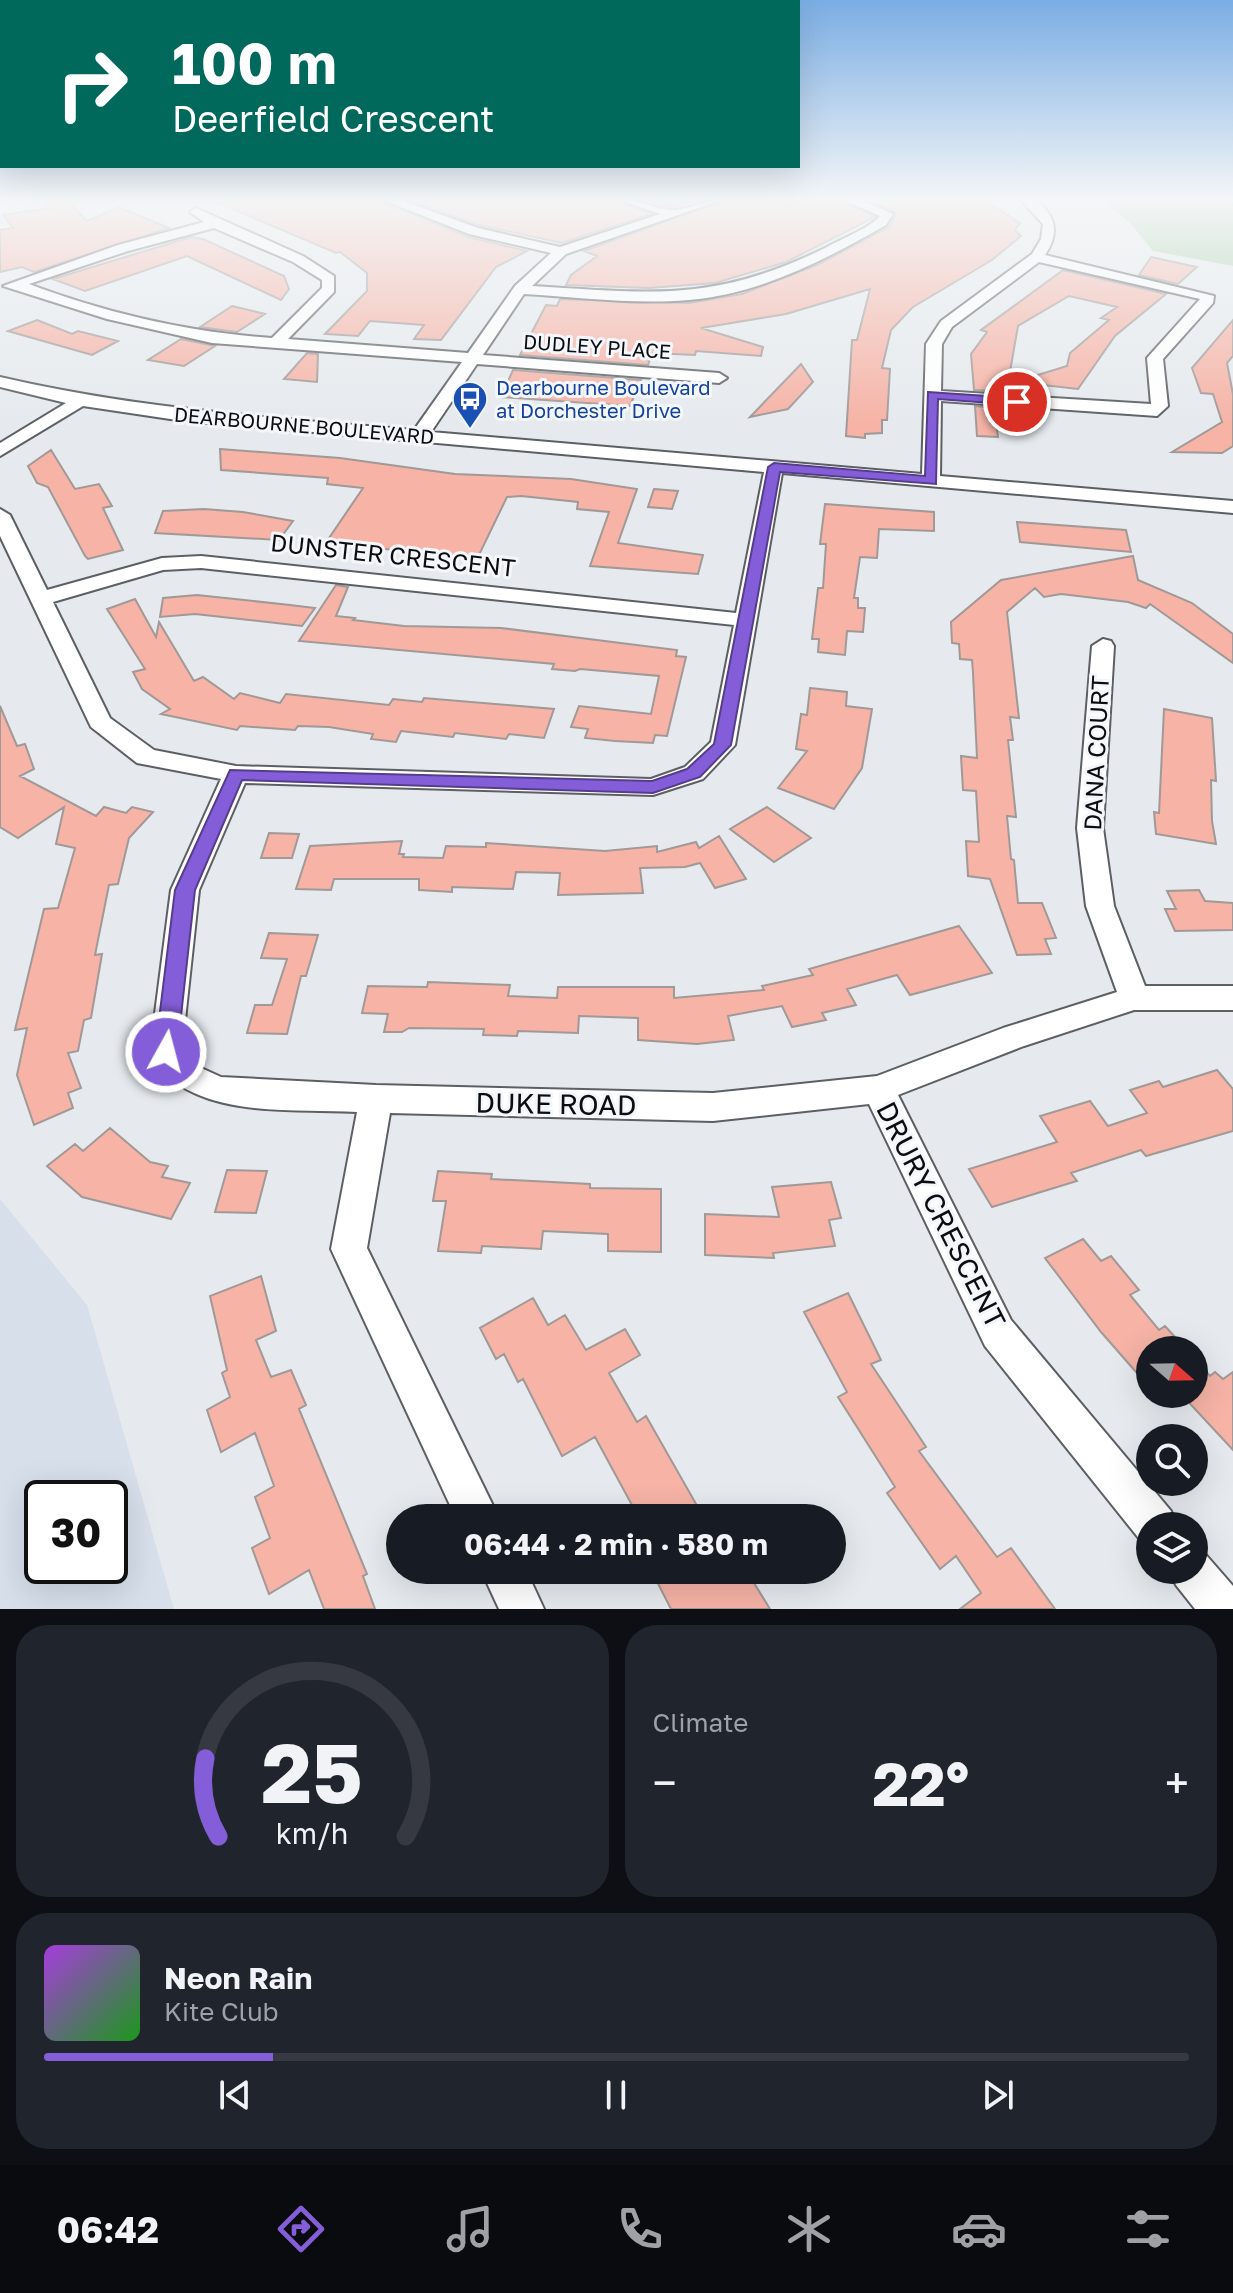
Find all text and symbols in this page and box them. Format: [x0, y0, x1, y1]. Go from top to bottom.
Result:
text: 100 m [172, 29, 337, 96]
icon: right [40, 32, 144, 136]
text: Deerfield Crescent [172, 97, 495, 140]
street label: DUDLEY PLACE [522, 329, 672, 363]
pin [983, 368, 1051, 436]
place label: Dearbourne Boulevard at Dorchester Drive [496, 375, 711, 422]
bus stop icon: Dearbourne Boulevard at Dorchester Drive [451, 380, 489, 430]
icon: arrive [995, 380, 1039, 424]
street label: DEARBOURNE BOULEVARD [173, 402, 435, 448]
street label: DUNSTER CRESCENT [269, 527, 517, 582]
street label: DANA COURT [1077, 675, 1114, 831]
position arrow [124, 1010, 208, 1094]
street label: DUKE ROAD [475, 1086, 637, 1121]
street label: DRURY CRESCENT [870, 1096, 1013, 1334]
north arrow [1136, 1336, 1208, 1408]
map controls [1136, 1336, 1208, 1584]
button: search [1136, 1424, 1208, 1496]
speed limit sign: 30 [24, 1480, 128, 1584]
button: layers [1136, 1512, 1208, 1584]
text: 06:44 · 2 min · 580 m [464, 1526, 768, 1562]
text: Climate [653, 1707, 748, 1738]
text: 25 [262, 1721, 363, 1821]
text: 22° [872, 1747, 969, 1819]
text: − [653, 1756, 677, 1809]
text: + [1165, 1756, 1189, 1809]
text: km/h [276, 1816, 349, 1850]
text: Neon Rain [164, 1960, 312, 1996]
text: Kite Club [164, 1996, 279, 2027]
icon: previous [213, 2073, 257, 2117]
icon: pause [594, 2073, 638, 2117]
icon: next [976, 2073, 1020, 2117]
icon: directions [273, 2201, 329, 2257]
icon: music [442, 2201, 498, 2257]
icon: phone [612, 2201, 668, 2257]
icon: climate [781, 2201, 837, 2257]
icon: car [951, 2201, 1007, 2257]
icon: filters [1120, 2201, 1176, 2257]
text: 06:42 [57, 2208, 159, 2251]

